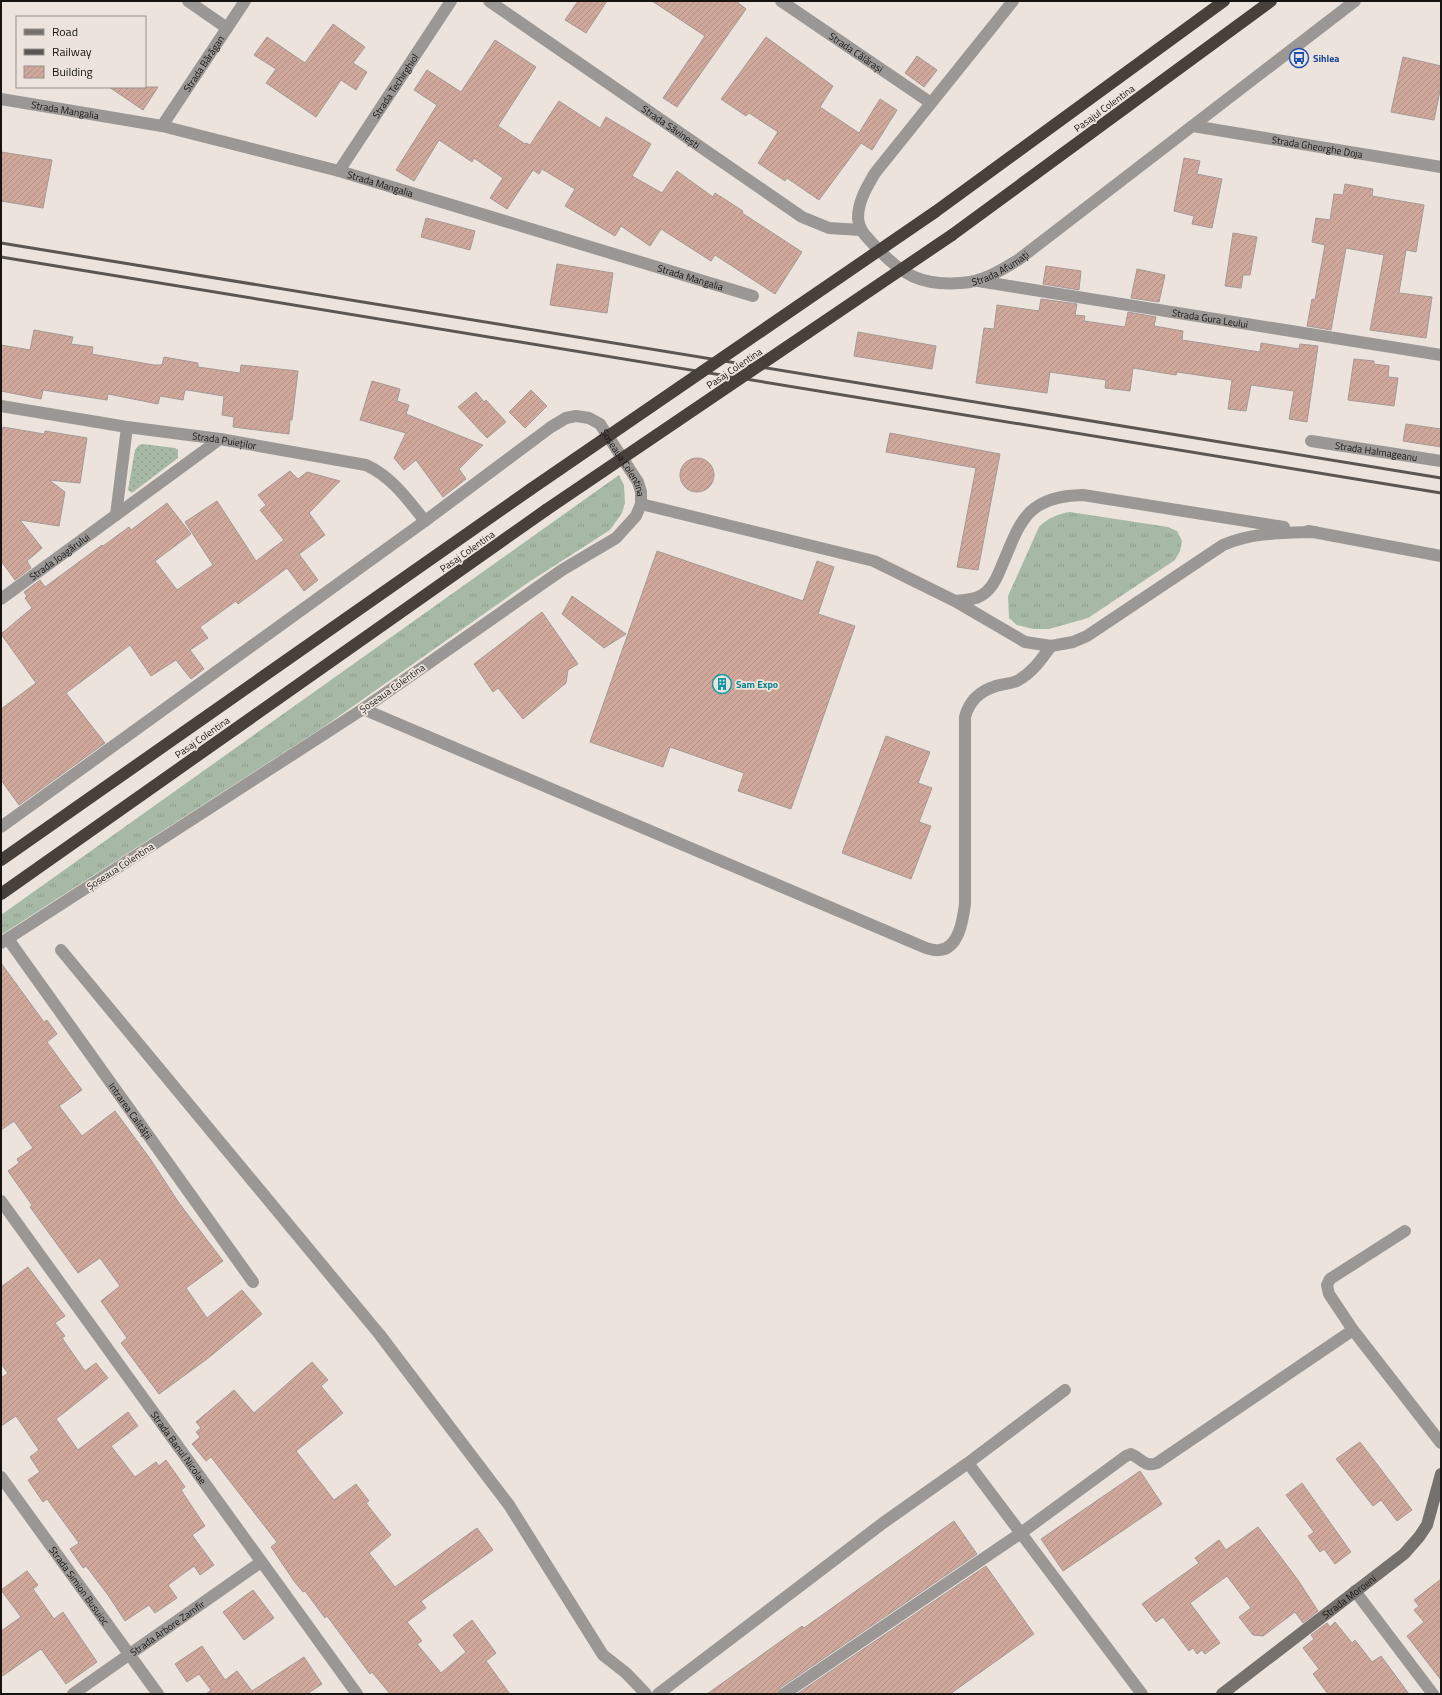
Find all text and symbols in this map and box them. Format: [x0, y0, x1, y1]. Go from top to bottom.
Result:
legend [16, 16, 146, 88]
text: Road [52, 22, 78, 41]
street label: Strada Călărași [826, 29, 886, 77]
street label: Strada Bărăgan [180, 33, 228, 95]
text: Railway [52, 42, 92, 61]
bus stop icon: Sihlea [1288, 47, 1310, 69]
street label: Strada Techirghiol [369, 51, 422, 122]
place label: Sihlea [1313, 51, 1339, 66]
text: Building [52, 62, 93, 81]
street label: Pasajul Colentina [1071, 81, 1138, 136]
street label: Strada Mangalia [30, 97, 100, 123]
street label: Strada Săvinești [638, 101, 703, 152]
street label: Strada Gheorghe Doja [1271, 132, 1364, 162]
street label: Strada Mangalia [345, 167, 415, 201]
street label: Strada Afumați [970, 247, 1032, 290]
street label: Strada Mangalia [655, 261, 725, 295]
street label: Strada Gura Leului [1171, 305, 1249, 332]
street label: Pasaj Colentina [703, 344, 765, 393]
street label: Șoseaua Colentina [597, 426, 648, 496]
street label: Strada Puieților [191, 428, 258, 453]
street label: Strada Halmageanu [1334, 438, 1418, 465]
street label: Pasaj Colentina [437, 527, 498, 576]
street label: Strada Joagărului [26, 530, 93, 584]
street label: Șoseaua Colentina [356, 660, 428, 717]
building icon: Sam Expo [711, 673, 733, 695]
place label: Sam Expo [736, 677, 778, 692]
street label: Pasaj Colentina [172, 713, 233, 762]
street label: Șoseaua Colentina [84, 839, 157, 894]
street label: Intrarea Calității [105, 1079, 156, 1143]
street label: Strada Banul Nicolae [147, 1408, 210, 1487]
street label: Strada Simion Busuioc [45, 1543, 113, 1628]
street label: Strada Moroeni [1319, 1571, 1379, 1623]
street label: Strada Arbore Zamfir [127, 1597, 208, 1660]

